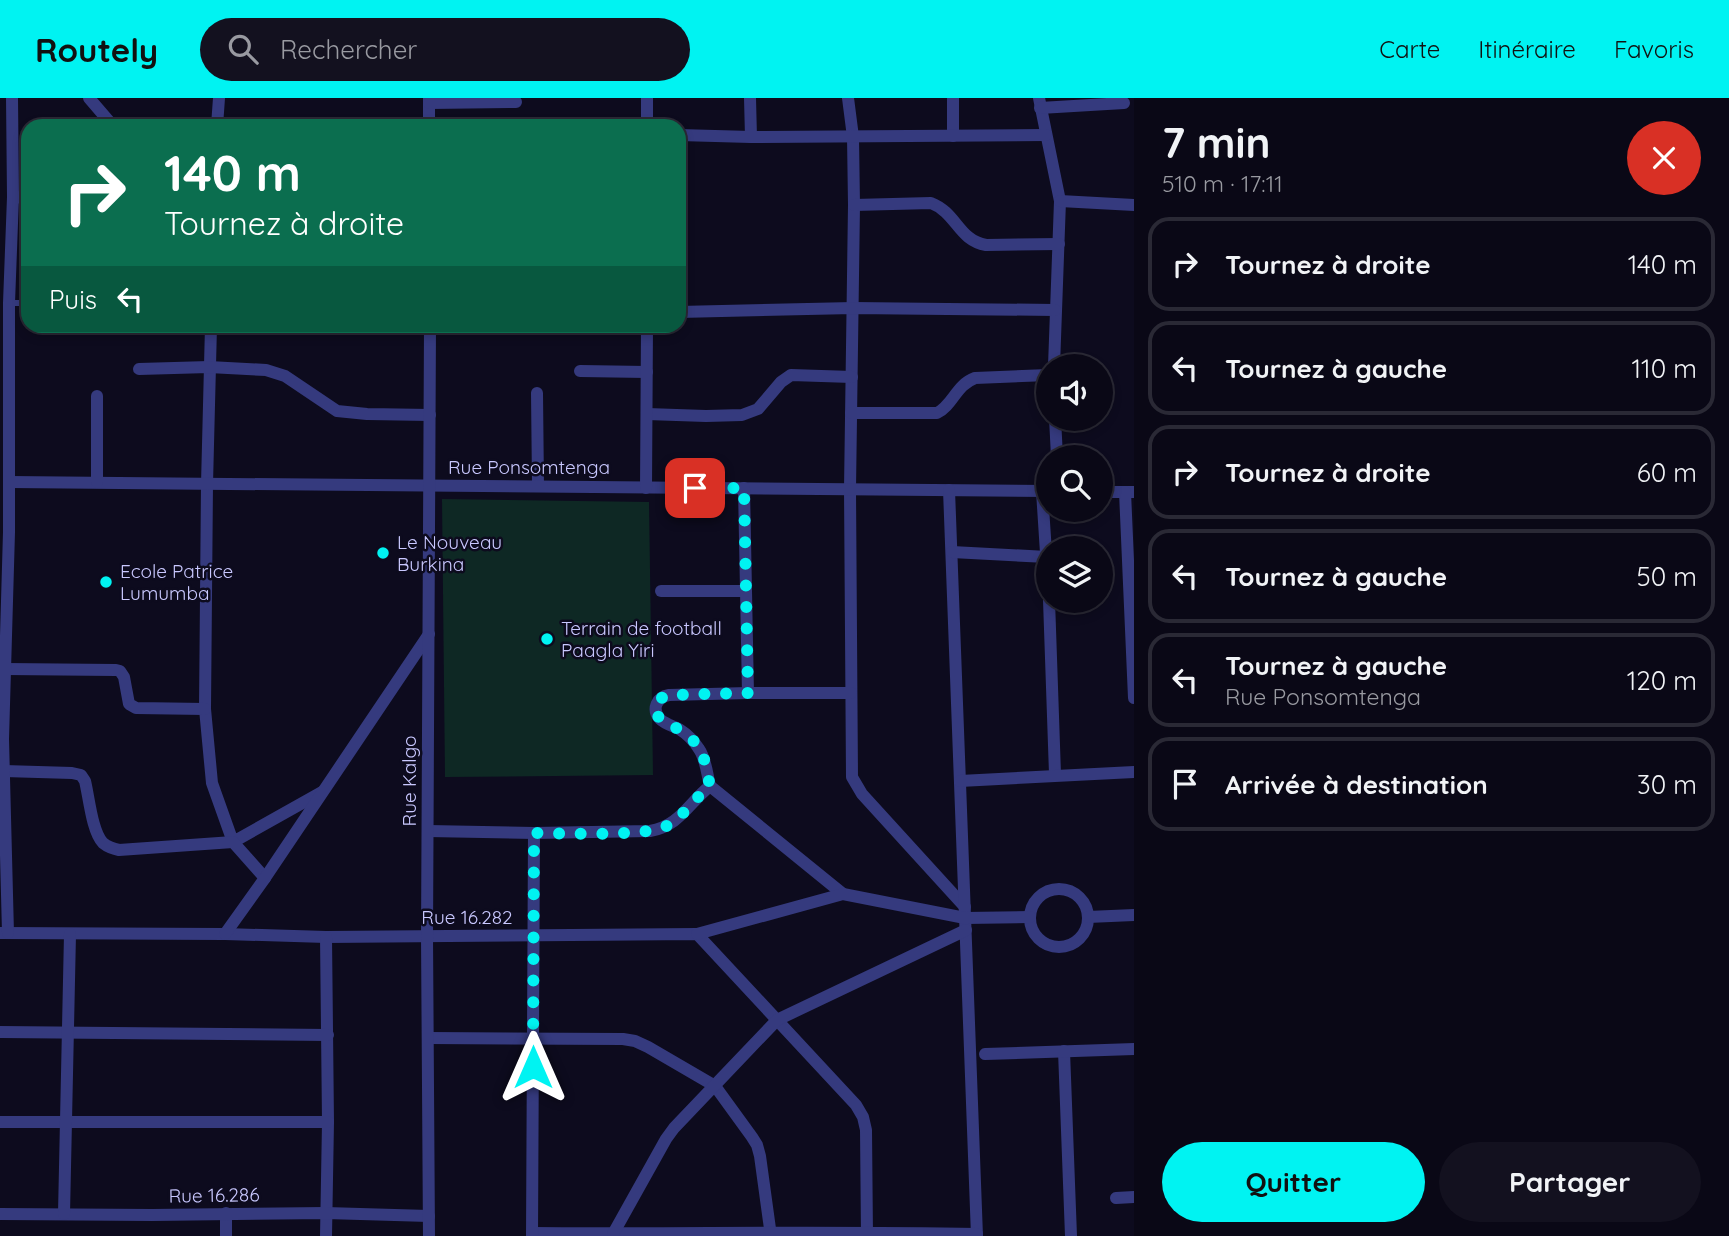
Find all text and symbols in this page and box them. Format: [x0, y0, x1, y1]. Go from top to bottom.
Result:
search box [200, 18, 690, 81]
text: Routely [35, 29, 158, 70]
icon: search [224, 30, 262, 68]
text: Rechercher [280, 33, 417, 66]
text: Carte [1379, 34, 1440, 64]
text: Itinéraire [1478, 34, 1576, 64]
text: Favoris [1614, 34, 1694, 64]
text: 7 min [1162, 116, 1271, 169]
button: close [1627, 121, 1701, 195]
text: 140 m [164, 142, 301, 203]
icon: right [49, 147, 140, 238]
text: 510 m · 17:11 [1162, 169, 1283, 198]
text: Tournez à droite [164, 203, 404, 243]
icon: right [1166, 245, 1204, 283]
text: Tournez à droite [1225, 248, 1430, 281]
text: 140 m [1628, 248, 1697, 281]
icon: left [111, 280, 149, 318]
text: Puis [49, 283, 97, 316]
icon: left [1166, 349, 1204, 387]
text: Tournez à gauche [1225, 352, 1447, 385]
text: 110 m [1631, 352, 1697, 385]
map controls [1036, 354, 1113, 613]
button: sound [1036, 354, 1113, 431]
button: search [1036, 445, 1113, 522]
icon: right [1166, 453, 1204, 491]
street label: Rue Ponsomtenga [448, 455, 610, 479]
text: Tournez à droite [1225, 456, 1430, 489]
text: 60 m [1637, 456, 1697, 489]
pin [665, 458, 725, 518]
icon: arrive [676, 469, 714, 507]
place label: Le Nouveau Burkina [397, 530, 502, 576]
button: layers [1036, 536, 1113, 613]
marker: Le Nouveau Burkina [375, 545, 391, 561]
icon: left [1166, 557, 1204, 595]
place label: Ecole Patrice Lumumba [120, 559, 233, 605]
text: Tournez à gauche [1225, 560, 1447, 593]
text: 50 m [1637, 560, 1697, 593]
marker: Ecole Patrice Lumumba [98, 574, 114, 590]
place label: Terrain de football Paagla Yiri [561, 616, 722, 662]
marker: Terrain de football Paagla Yiri [539, 631, 555, 647]
text: Tournez à gauche [1225, 649, 1447, 682]
icon: left [1166, 661, 1204, 699]
text: 120 m [1627, 664, 1697, 697]
text: Rue Ponsomtenga [1225, 682, 1421, 711]
street label: Rue Kalgo [397, 736, 421, 826]
icon: arrive [1166, 765, 1204, 803]
text: Arrivée à destination [1225, 768, 1488, 801]
text: 30 m [1637, 768, 1697, 801]
street label: Rue 16.282 [421, 905, 513, 929]
position arrow [496, 1030, 570, 1104]
button: Quitter [1162, 1142, 1425, 1222]
button: Partager [1439, 1142, 1701, 1222]
street label: Rue 16.286 [168, 1182, 260, 1208]

